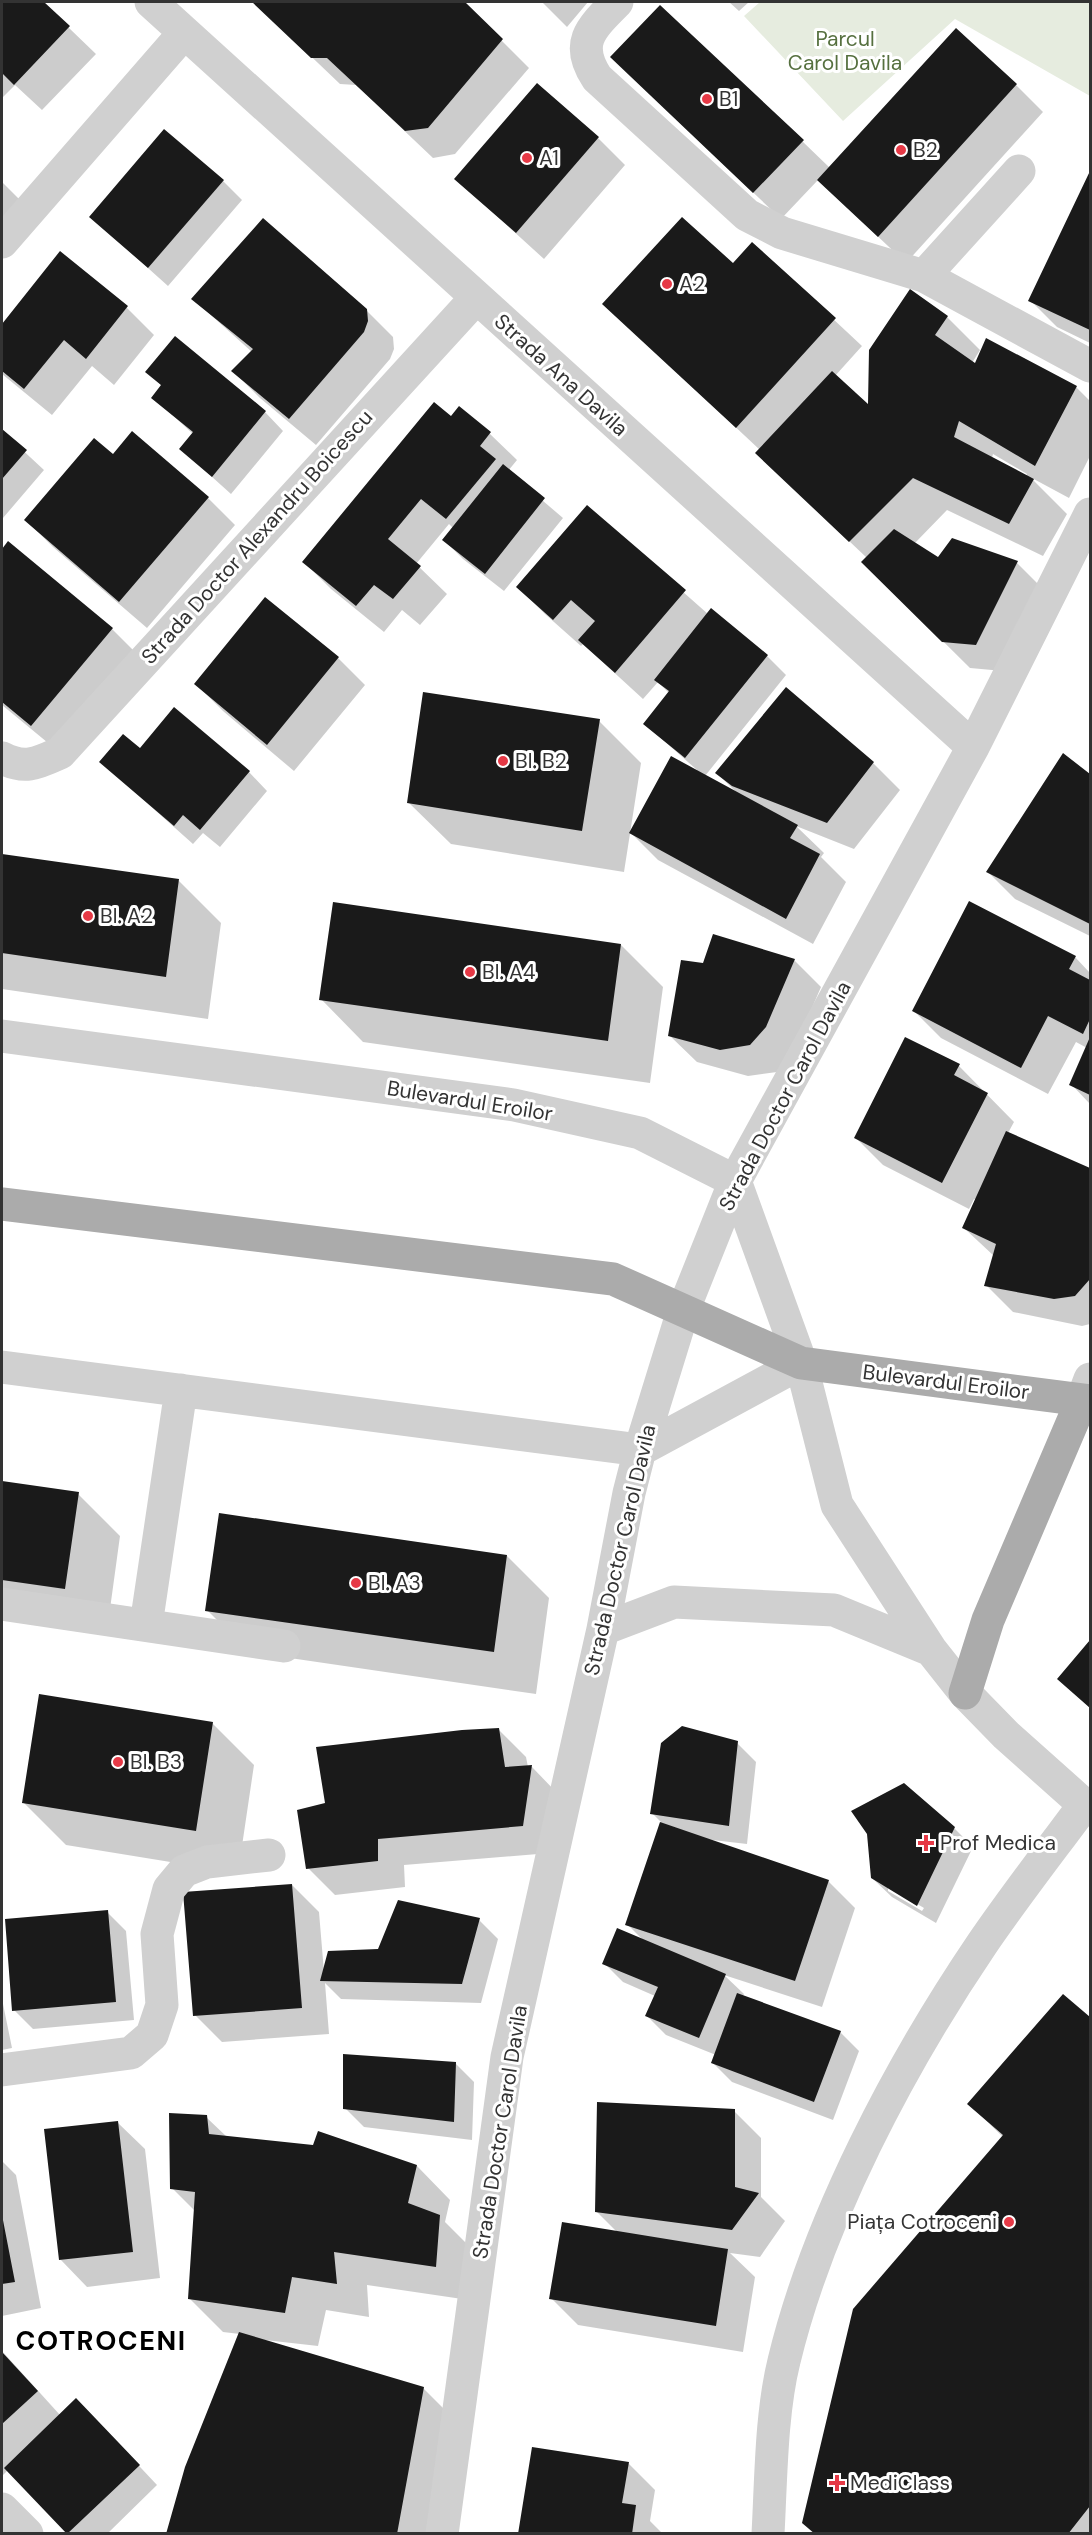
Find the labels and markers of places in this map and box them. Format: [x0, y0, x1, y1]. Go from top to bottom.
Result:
place label: B1 [719, 85, 738, 113]
marker: B1 [700, 92, 714, 106]
place label: B2 [913, 136, 938, 164]
marker: B2 [894, 143, 908, 157]
place label: A1 [539, 144, 559, 172]
marker: A1 [520, 151, 534, 165]
place label: A2 [679, 270, 705, 298]
marker: A2 [660, 277, 674, 291]
place label: Bl. B2 [515, 747, 567, 775]
marker: Bl. B2 [496, 754, 510, 768]
place label: Bl. A2 [100, 902, 153, 930]
marker: Bl. A2 [81, 909, 95, 923]
place label: Bl. A4 [482, 958, 536, 986]
marker: Bl. A4 [463, 965, 477, 979]
place label: Bl. A3 [368, 1569, 421, 1597]
marker: Bl. A3 [349, 1576, 363, 1590]
place label: Bl. B3 [130, 1748, 182, 1776]
marker: Bl. B3 [111, 1755, 125, 1769]
place label: Prof Medica [940, 1829, 1056, 1857]
marker: Prof Medica [917, 1834, 935, 1852]
place label: Piața Cotroceni [847, 2208, 997, 2236]
marker: Piața Cotroceni [1002, 2215, 1016, 2229]
place label: MediClass [850, 2469, 950, 2497]
marker: MediClass [828, 2474, 846, 2492]

